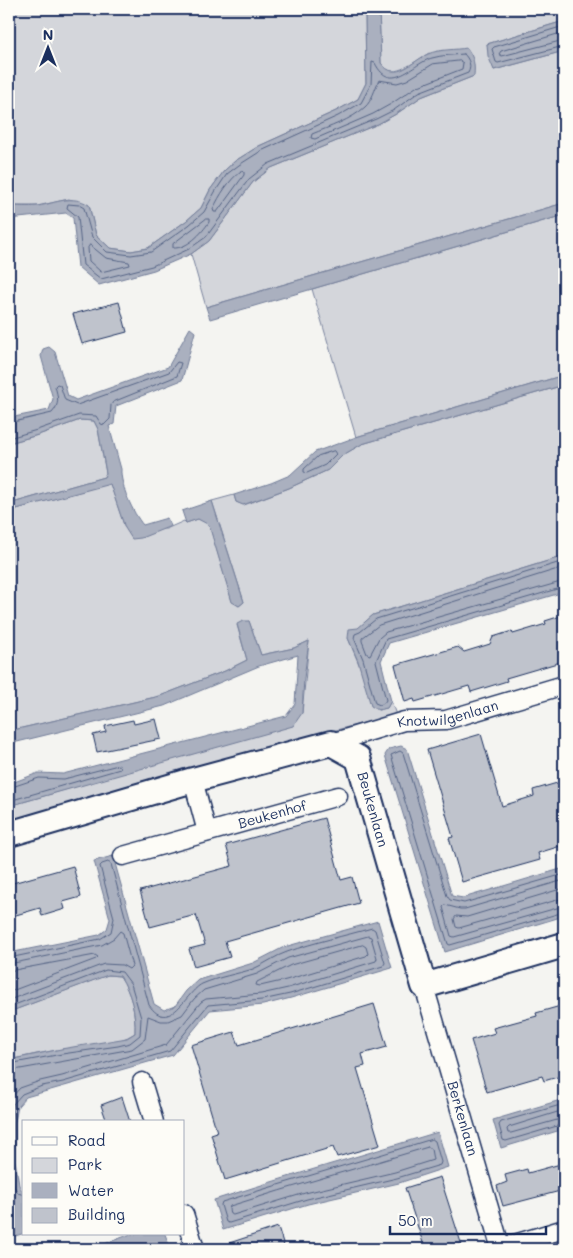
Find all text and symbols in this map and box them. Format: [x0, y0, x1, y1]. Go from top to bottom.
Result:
north arrow [22, 22, 72, 72]
text: N [43, 25, 53, 44]
street label: Knotwilgenlaan [395, 695, 500, 732]
street label: Beukenlaan [353, 769, 393, 849]
street label: Beukenhof [236, 795, 309, 832]
street label: Berkenlaan [443, 1079, 483, 1158]
legend [22, 1120, 185, 1236]
text: Road [68, 1130, 105, 1150]
text: Park [68, 1154, 102, 1174]
text: Water [68, 1180, 114, 1200]
scale bar [390, 1203, 547, 1235]
text: Building [68, 1204, 125, 1224]
text: 50 m [398, 1210, 433, 1230]

